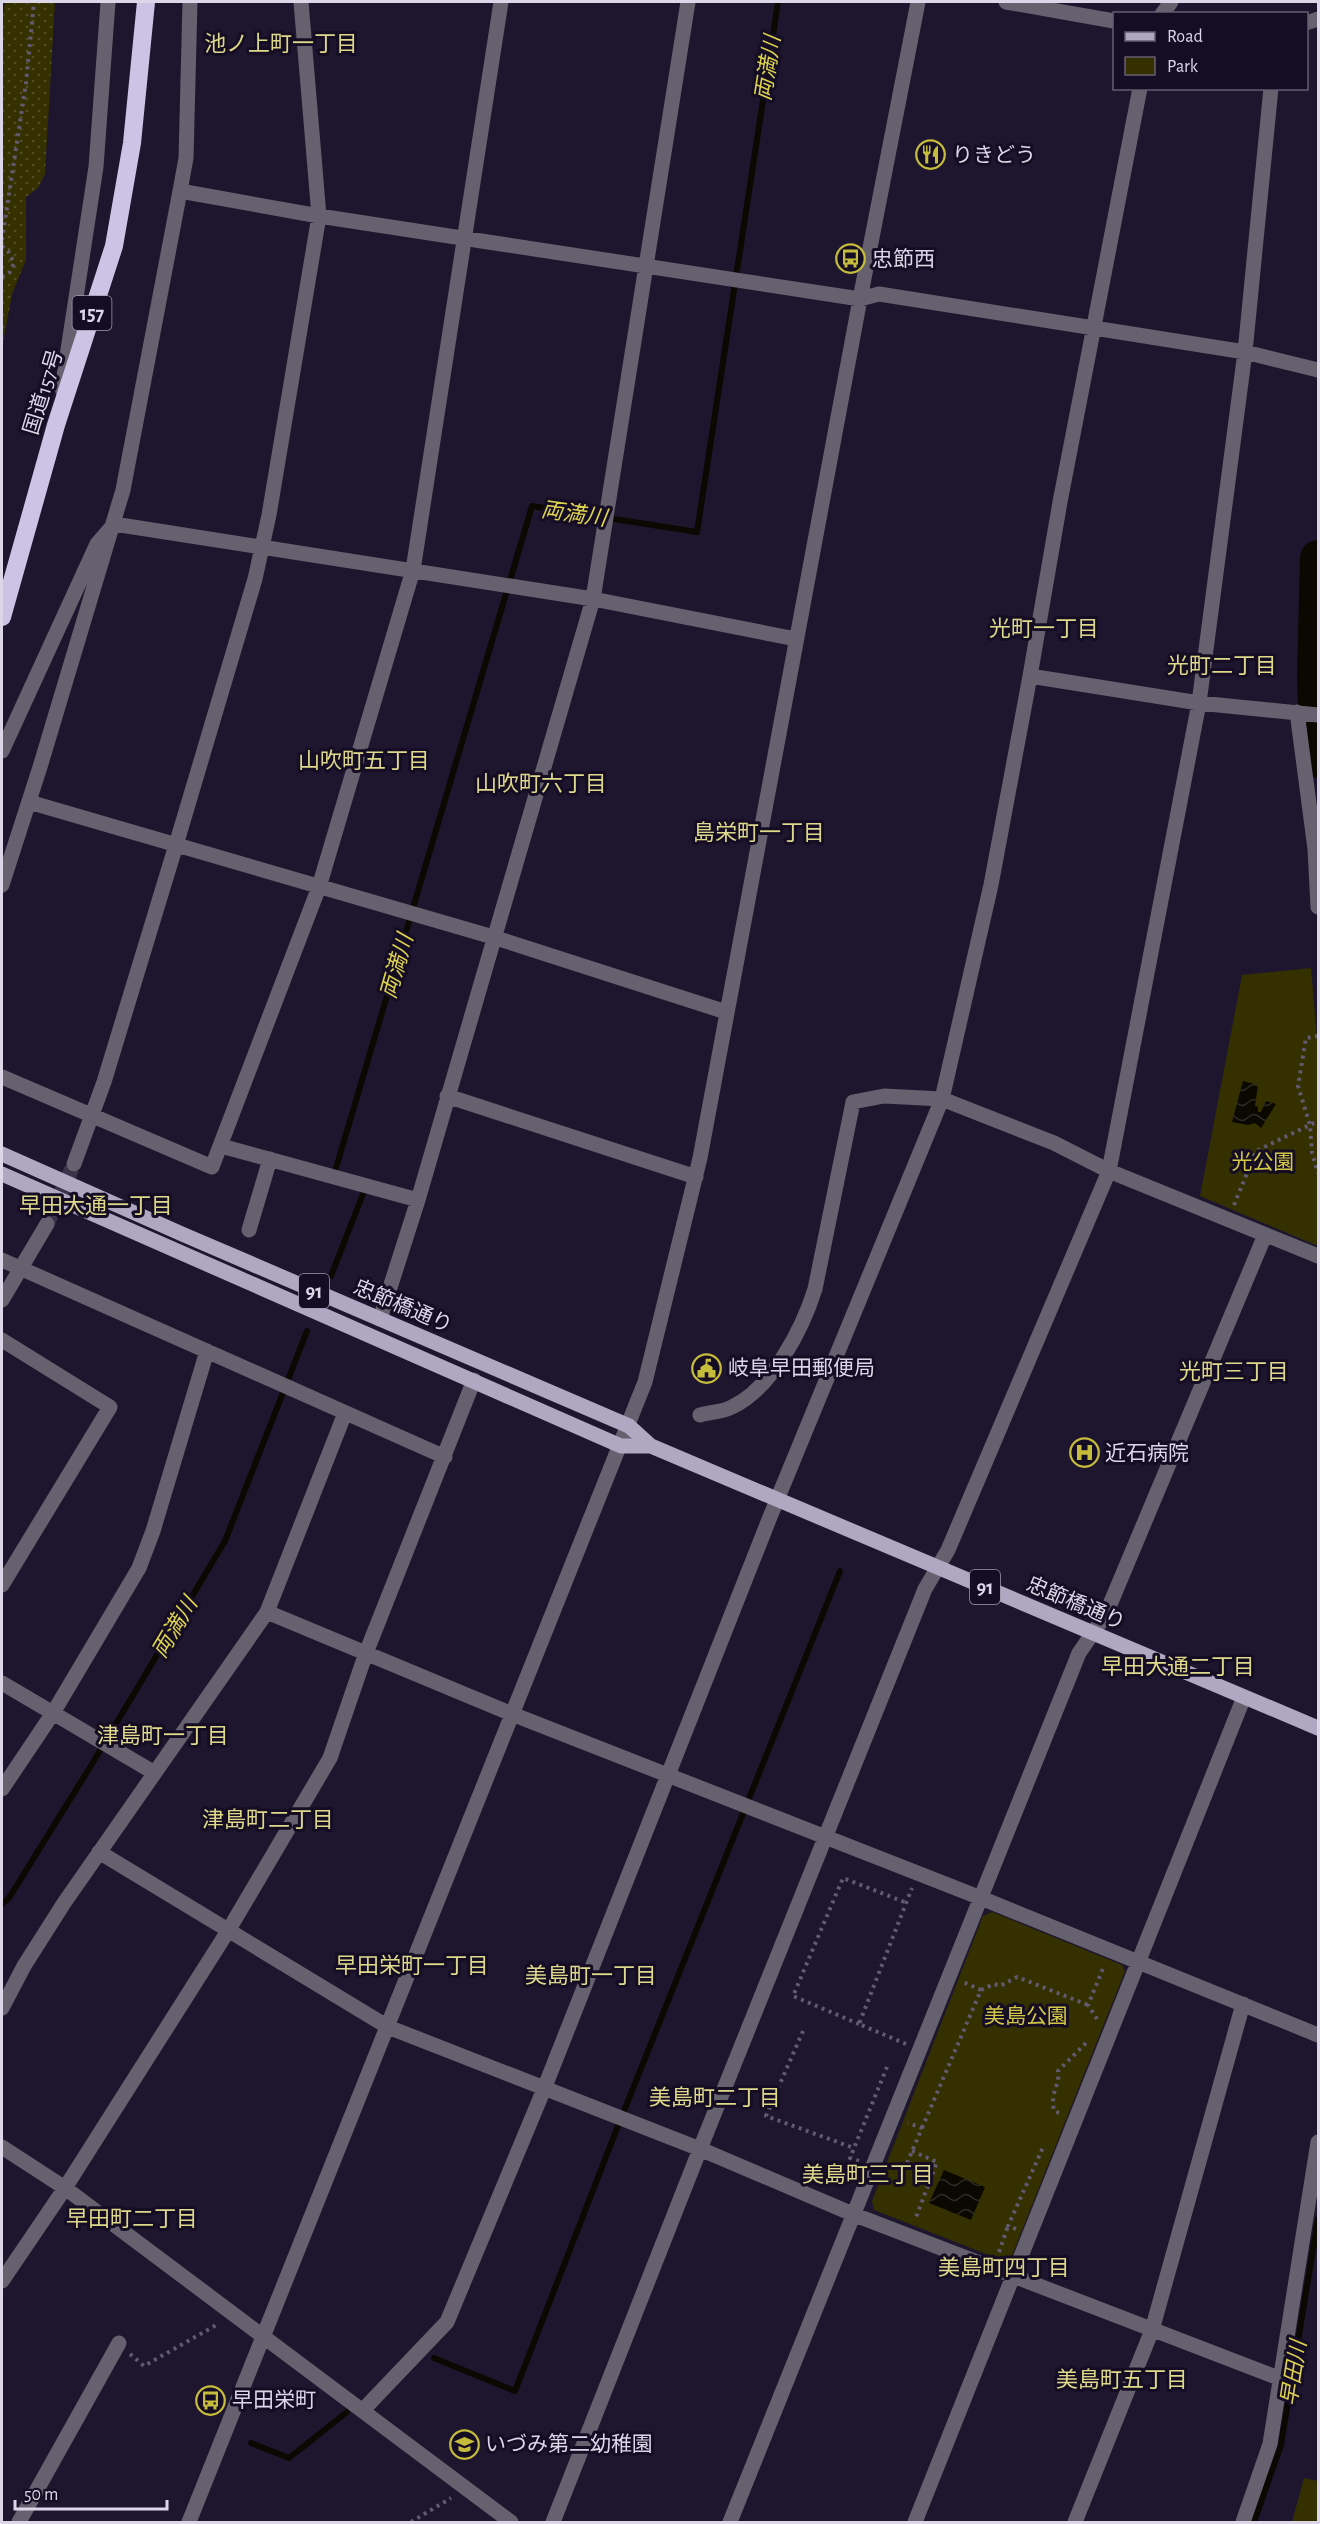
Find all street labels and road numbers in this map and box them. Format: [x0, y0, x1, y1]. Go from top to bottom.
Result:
road number: 157 [72, 296, 112, 330]
street label: 国道157号 [20, 347, 66, 437]
road number: 91 [299, 1274, 329, 1308]
street label: 忠節橋通り [350, 1275, 456, 1337]
road number: 91 [970, 1570, 1000, 1604]
street label: 忠節橋通り [1023, 1572, 1129, 1634]

